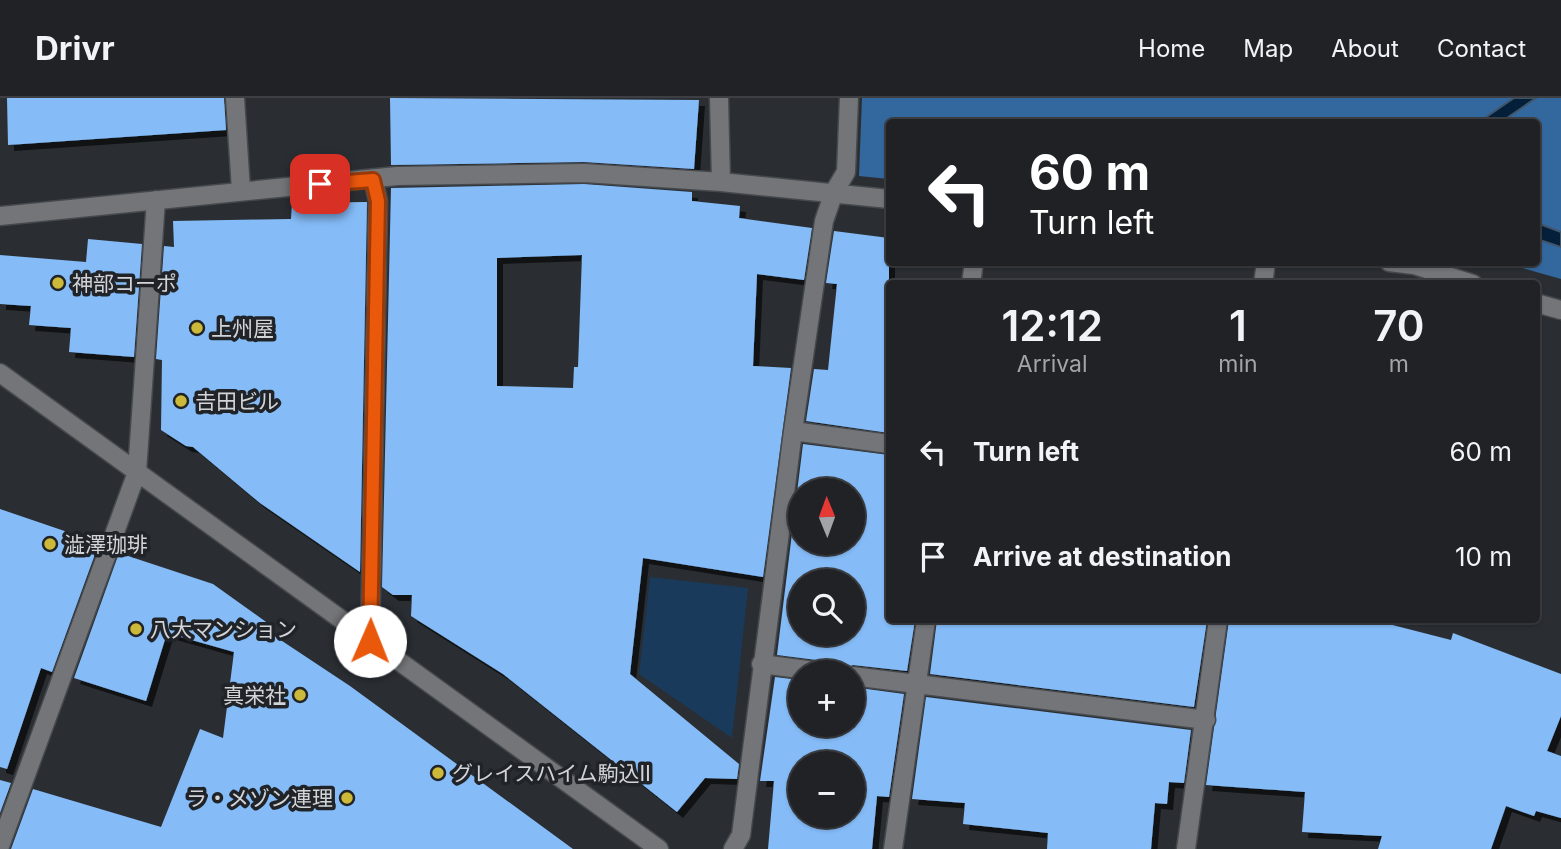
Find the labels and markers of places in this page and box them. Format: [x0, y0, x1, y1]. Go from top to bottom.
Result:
pin [290, 154, 350, 214]
place label: 神部コーポ [72, 271, 177, 296]
marker: 神部コーポ [50, 275, 66, 291]
place label: 上州屋 [211, 316, 274, 341]
marker: 上州屋 [189, 320, 205, 336]
place label: 𠮷田ビル [195, 389, 279, 414]
marker: 𠮷田ビル [173, 393, 189, 409]
place label: 澁澤珈琲 [64, 532, 148, 557]
marker: 澁澤珈琲 [42, 536, 58, 552]
place label: 八大マンション [150, 617, 297, 642]
marker: 八大マンション [128, 621, 144, 637]
place label: 真栄社 [223, 683, 286, 708]
marker: 真栄社 [292, 687, 308, 703]
place label: グレイスハイム駒込Ⅱ [452, 761, 651, 786]
marker: グレイスハイム駒込Ⅱ [430, 765, 446, 781]
place label: ラ・メゾン連理 [186, 786, 333, 811]
marker: ラ・メゾン連理 [339, 790, 355, 806]

